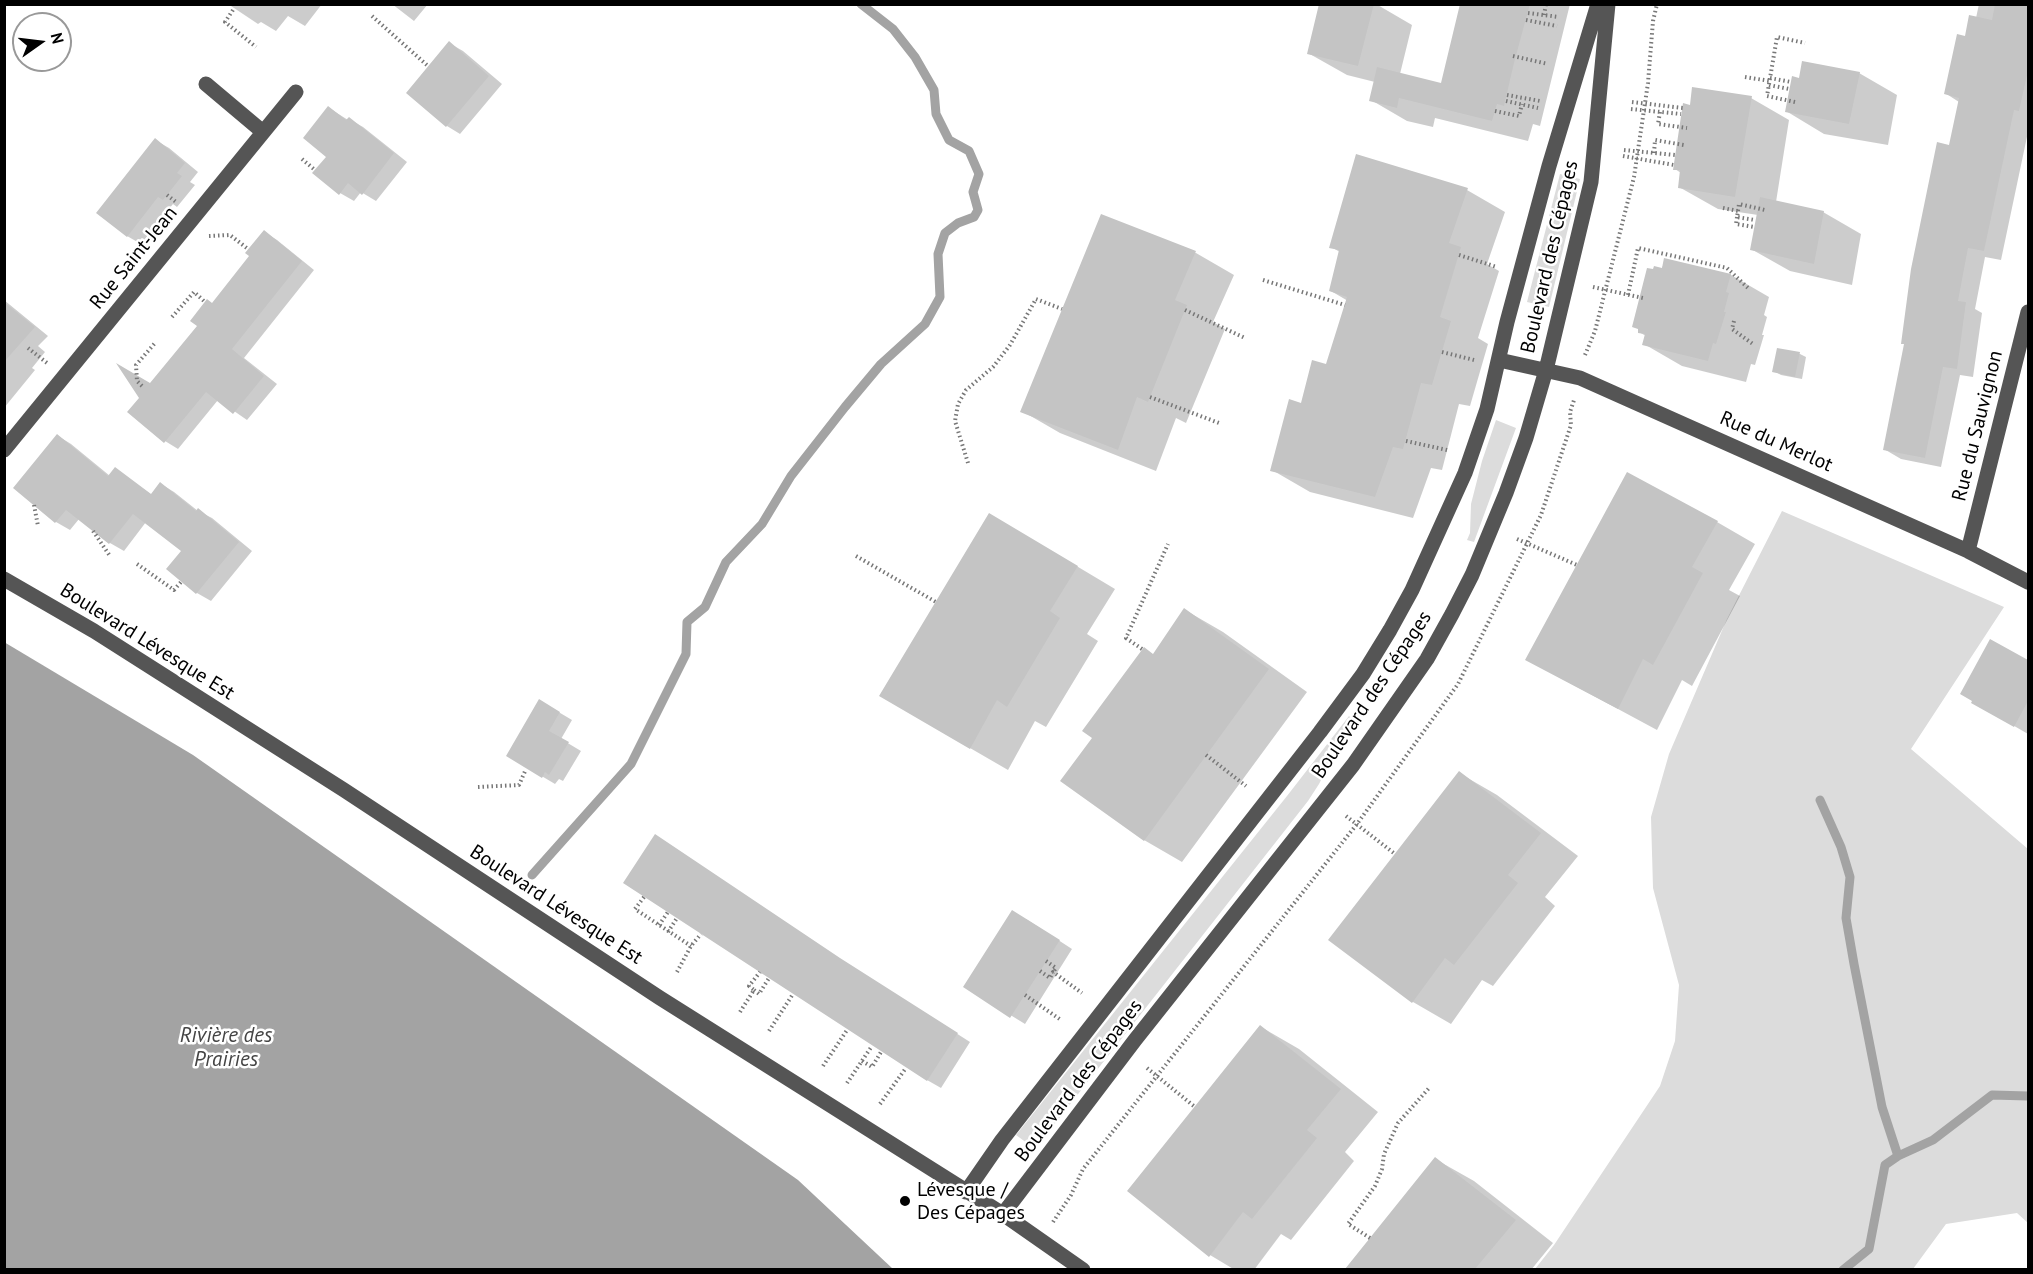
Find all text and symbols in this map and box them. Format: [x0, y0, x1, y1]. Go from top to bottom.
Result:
north arrow [12, 12, 72, 72]
text: N [47, 31, 68, 46]
street label: Boulevard des Cépages [1516, 158, 1584, 356]
street label: Rue Saint-Jean [85, 202, 183, 314]
street label: Rue du Sauvignon [1948, 348, 2008, 504]
street label: Rue du Merlot [1716, 406, 1836, 478]
street label: Boulevard Lévesque Est [55, 579, 239, 705]
street label: Boulevard des Cépages [1307, 607, 1437, 783]
street label: Boulevard Lévesque Est [465, 840, 647, 970]
street label: Boulevard des Cépages [1010, 995, 1148, 1167]
water label: Rivière des Prairies [180, 1023, 272, 1073]
place label: Lévesque / Des Cépages [917, 1178, 1025, 1225]
marker: Lévesque / Des Cépages [898, 1194, 912, 1208]

